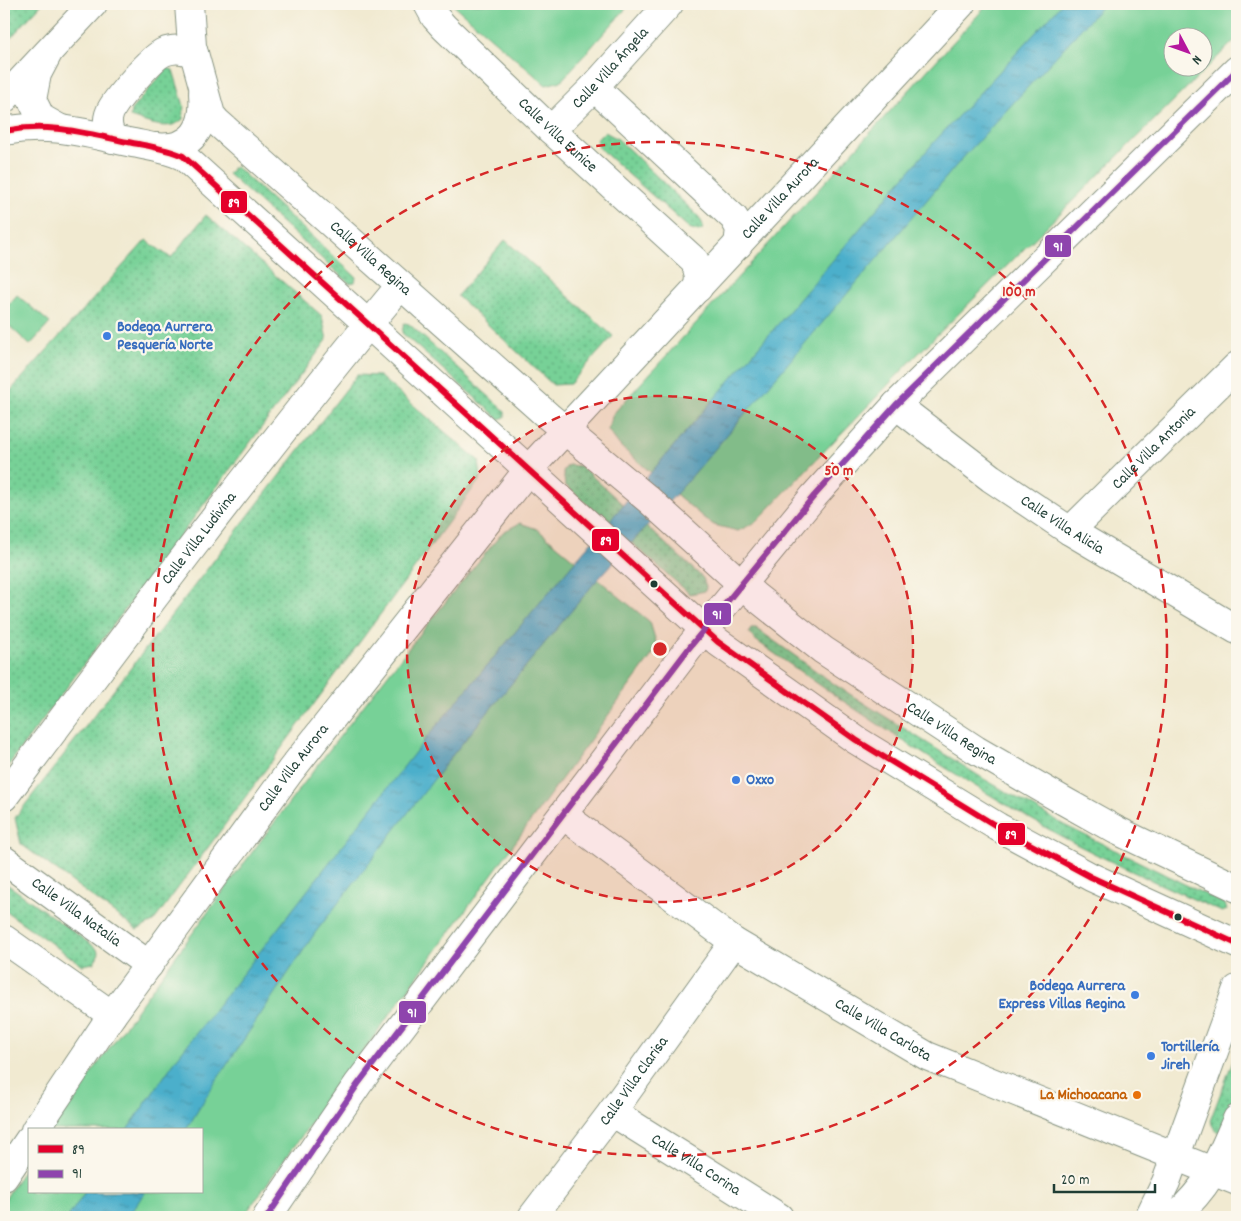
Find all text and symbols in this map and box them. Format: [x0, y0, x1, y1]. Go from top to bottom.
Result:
street label: Calle Villa Ángela [567, 22, 655, 114]
north arrow [1164, 28, 1214, 78]
text: N [1186, 50, 1206, 68]
street label: Calle Villa Eunice [513, 92, 602, 178]
street label: Calle Villa Aurora [736, 152, 825, 245]
line badge: 89 [220, 190, 248, 214]
text: 89 [228, 194, 240, 214]
street label: Calle Villa Regina [324, 215, 417, 301]
line badge: 91 [1044, 234, 1072, 258]
text: 91 [1053, 238, 1063, 258]
text: 100 m [1002, 282, 1036, 304]
place label: Bodega Aurrera Pesquería Norte [117, 316, 214, 357]
marker: Bodega Aurrera Pesquería Norte [101, 330, 113, 342]
street label: Calle Villa Antonia [1107, 401, 1202, 495]
text: 50 m [825, 461, 853, 483]
street label: Calle Villa Ludivina [156, 487, 243, 590]
street label: Calle Villa Alicia [1016, 489, 1109, 560]
line badge: 89 [591, 528, 620, 552]
text: 89 [600, 532, 612, 552]
unlabelled marker [649, 579, 659, 589]
line badge: 91 [703, 602, 732, 626]
text: 91 [712, 606, 722, 626]
centre of rings [651, 640, 669, 658]
street label: Calle Villa Regina [902, 696, 1001, 771]
street label: Calle Villa Aurora [253, 719, 335, 817]
place label: Oxxo [746, 769, 774, 792]
marker: Oxxo [730, 774, 742, 786]
line badge: 89 [997, 822, 1026, 846]
text: 89 [1005, 826, 1017, 846]
street label: Calle Villa Natalia [26, 872, 126, 953]
unlabelled marker [1173, 912, 1183, 922]
place label: Bodega Aurrera Express Villas Regina [999, 975, 1126, 1016]
marker: Bodega Aurrera Express Villas Regina [1129, 989, 1141, 1001]
street label: Calle Villa Carlota [830, 992, 936, 1068]
line badge: 91 [398, 1000, 427, 1024]
text: 91 [407, 1004, 417, 1024]
street label: Calle Villa Clarisa [594, 1031, 675, 1131]
place label: Tortillería Jireh [1161, 1036, 1220, 1077]
marker: Tortillería Jireh [1145, 1050, 1157, 1062]
place label: La Michoacana [1040, 1084, 1128, 1107]
marker: La Michoacana [1131, 1089, 1143, 1101]
legend [28, 1128, 202, 1194]
street label: Calle Villa Corina [646, 1128, 746, 1202]
text: 89 [72, 1140, 85, 1162]
scale bar [1054, 1161, 1155, 1193]
text: 91 [72, 1164, 82, 1186]
text: 20 m [1061, 1170, 1089, 1192]

